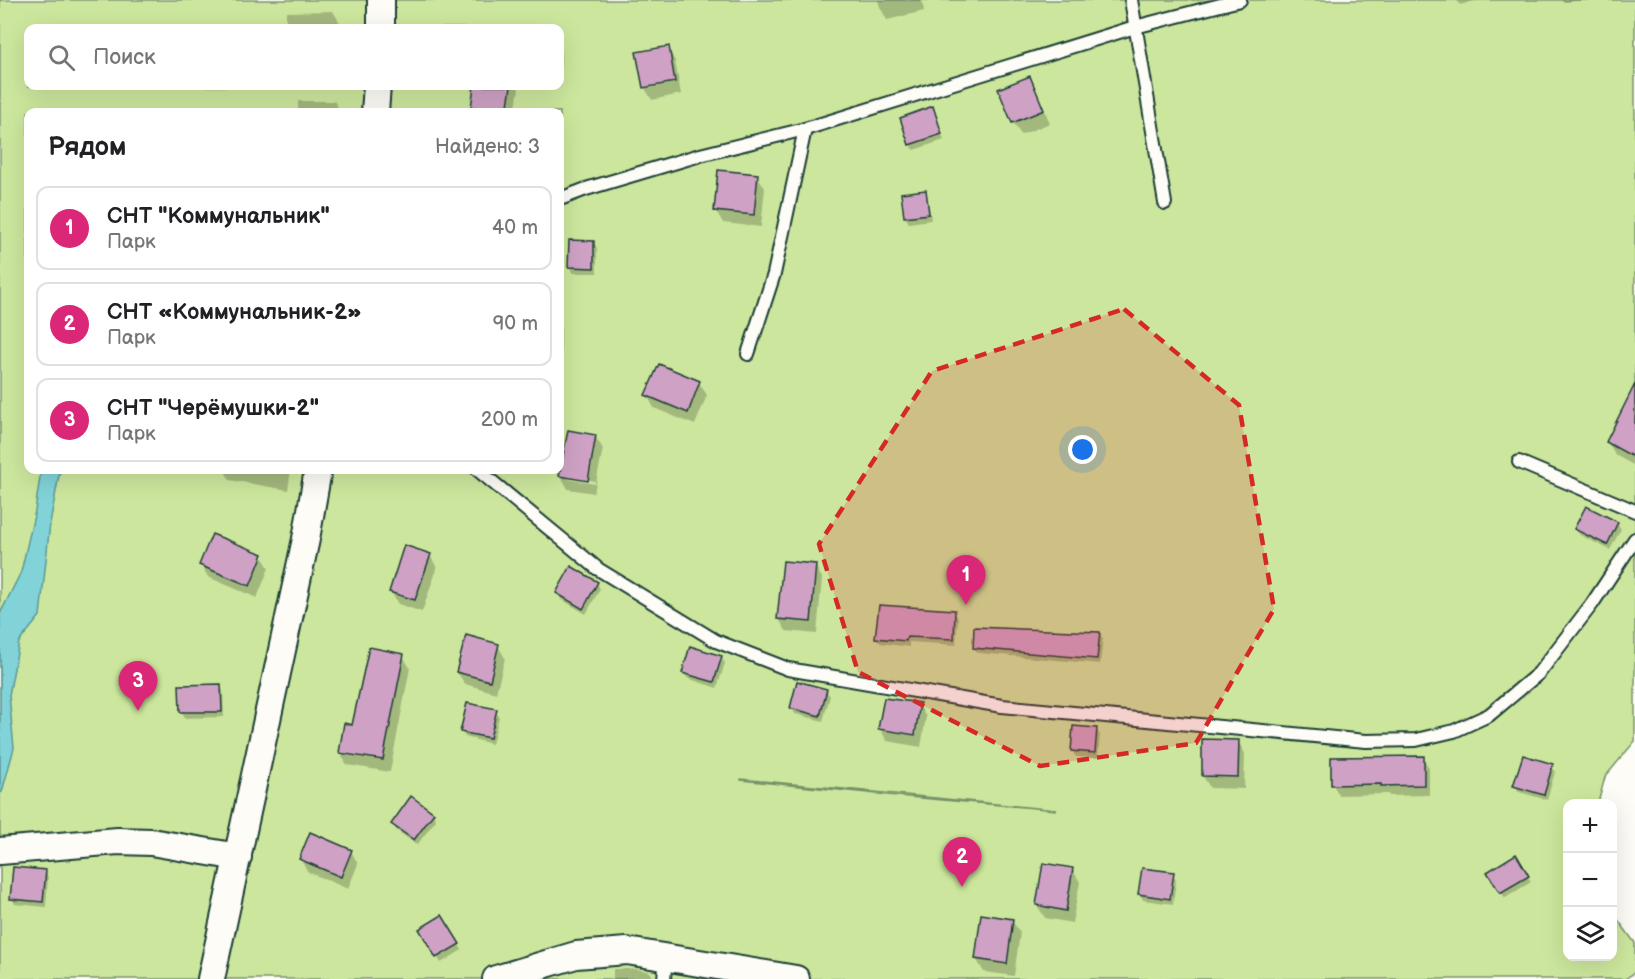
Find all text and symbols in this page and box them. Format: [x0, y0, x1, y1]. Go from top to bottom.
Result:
search box [24, 24, 564, 90]
icon: search [45, 41, 78, 74]
text: Поиск [93, 44, 156, 71]
text: Рядом [48, 132, 126, 163]
text: Найдено: 3 [435, 135, 540, 159]
text: СНТ "Коммунальник" [107, 203, 330, 230]
text: 1 [65, 216, 74, 240]
text: 40 m [492, 216, 538, 240]
text: Парк [107, 230, 156, 254]
text: СНТ «Коммунальник-2» [107, 299, 362, 326]
text: 2 [64, 312, 75, 336]
text: 90 m [493, 312, 538, 336]
text: Парк [107, 326, 156, 350]
text: СНТ "Черёмушки-2" [107, 395, 319, 422]
text: 3 [64, 408, 75, 432]
text: 200 m [481, 408, 538, 432]
text: Парк [107, 422, 156, 446]
your location [1068, 435, 1097, 464]
pin: 1 [946, 556, 986, 605]
pin: 3 [118, 662, 158, 711]
map controls [1563, 799, 1617, 961]
button: + [1563, 799, 1617, 853]
pin: 2 [942, 838, 982, 887]
button: − [1563, 853, 1617, 907]
button: layers [1563, 907, 1617, 961]

